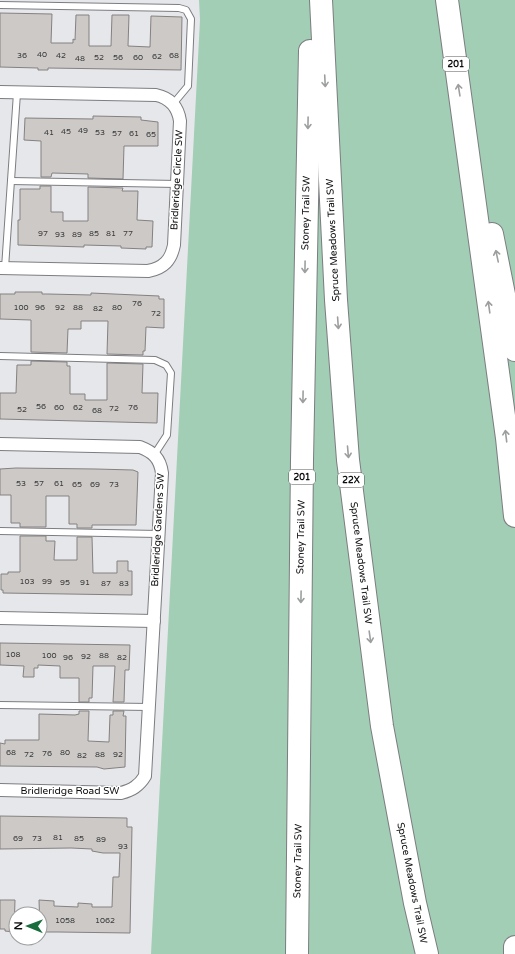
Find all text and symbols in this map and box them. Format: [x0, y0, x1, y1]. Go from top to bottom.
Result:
house number: 40 [37, 50, 47, 59]
house number: 36 [17, 51, 27, 60]
house number: 42 [56, 51, 66, 60]
house number: 68 [169, 51, 179, 60]
house number: 62 [152, 52, 162, 61]
house number: 52 [94, 53, 104, 62]
house number: 56 [113, 53, 123, 62]
house number: 60 [133, 53, 143, 62]
house number: 48 [75, 54, 85, 63]
road number: 201 [443, 57, 469, 71]
one-way arrow [321, 74, 328, 87]
one-way arrow [455, 84, 463, 97]
one-way arrow [304, 116, 312, 129]
house number: 49 [78, 126, 88, 135]
house number: 45 [61, 127, 71, 136]
house number: 41 [44, 128, 54, 137]
house number: 53 [95, 128, 105, 137]
house number: 57 [112, 129, 122, 138]
house number: 61 [129, 129, 139, 138]
house number: 65 [146, 130, 156, 139]
street label: Bridleridge Circle SW [168, 130, 186, 230]
street label: Stoney Trail SW [299, 176, 313, 250]
street label: Spruce Meadows Trail SW [324, 178, 342, 302]
house number: 97 [38, 229, 48, 238]
house number: 85 [89, 229, 99, 238]
house number: 81 [106, 229, 116, 238]
house number: 77 [123, 229, 133, 238]
house number: 93 [55, 230, 65, 239]
house number: 89 [72, 230, 82, 239]
one-way arrow [493, 250, 501, 263]
one-way arrow [301, 260, 309, 273]
house number: 76 [132, 299, 142, 308]
one-way arrow [485, 301, 493, 314]
house number: 100 [13, 303, 29, 312]
house number: 96 [35, 303, 45, 312]
house number: 92 [55, 303, 65, 312]
house number: 88 [73, 303, 83, 312]
house number: 80 [112, 303, 122, 312]
house number: 82 [93, 304, 103, 313]
house number: 72 [151, 309, 161, 318]
one-way arrow [334, 316, 341, 329]
one-way arrow [299, 390, 307, 403]
house number: 56 [36, 402, 46, 411]
house number: 60 [54, 403, 64, 412]
house number: 62 [73, 403, 83, 412]
house number: 76 [128, 403, 138, 412]
house number: 72 [109, 404, 119, 413]
house number: 52 [17, 405, 27, 414]
house number: 68 [92, 406, 102, 415]
one-way arrow [502, 430, 510, 443]
one-way arrow [344, 445, 351, 458]
road number: 201 [289, 470, 315, 484]
street label: Bridleridge Gardens SW [149, 473, 167, 587]
road number: 22X [338, 473, 364, 487]
house number: 53 [16, 479, 26, 488]
house number: 57 [34, 479, 44, 488]
house number: 61 [54, 479, 64, 488]
house number: 65 [72, 480, 82, 489]
house number: 69 [90, 480, 100, 489]
house number: 73 [109, 480, 119, 489]
street label: Stoney Trail SW [294, 500, 308, 574]
street label: Spruce Meadows Trail SW [348, 501, 374, 625]
house number: 103 [19, 577, 35, 586]
house number: 99 [42, 577, 52, 586]
house number: 95 [60, 578, 70, 587]
house number: 91 [80, 578, 90, 587]
house number: 87 [101, 579, 111, 588]
house number: 83 [119, 579, 129, 588]
one-way arrow [297, 590, 305, 603]
one-way arrow [366, 630, 374, 643]
house number: 108 [5, 650, 21, 659]
house number: 100 [41, 651, 57, 660]
house number: 88 [99, 651, 109, 660]
house number: 92 [81, 652, 91, 661]
house number: 96 [63, 653, 73, 662]
house number: 82 [117, 653, 127, 662]
house number: 68 [6, 748, 16, 757]
house number: 80 [60, 748, 70, 757]
house number: 76 [42, 749, 52, 758]
house number: 72 [24, 750, 34, 759]
house number: 88 [95, 750, 105, 759]
house number: 92 [113, 750, 123, 759]
house number: 82 [77, 751, 87, 760]
street label: Bridleridge Road SW [21, 785, 119, 797]
street label: Spruce Meadows Trail SW [394, 821, 430, 945]
street label: Stoney Trail SW [291, 824, 305, 898]
house number: 81 [53, 833, 63, 842]
house number: 69 [13, 834, 23, 843]
house number: 73 [32, 834, 42, 843]
house number: 85 [74, 834, 84, 843]
house number: 89 [96, 835, 106, 844]
house number: 93 [118, 842, 128, 851]
north arrow [8, 906, 48, 946]
house number: 1058 [55, 916, 75, 925]
house number: 1062 [95, 916, 115, 925]
text: N [12, 921, 25, 930]

